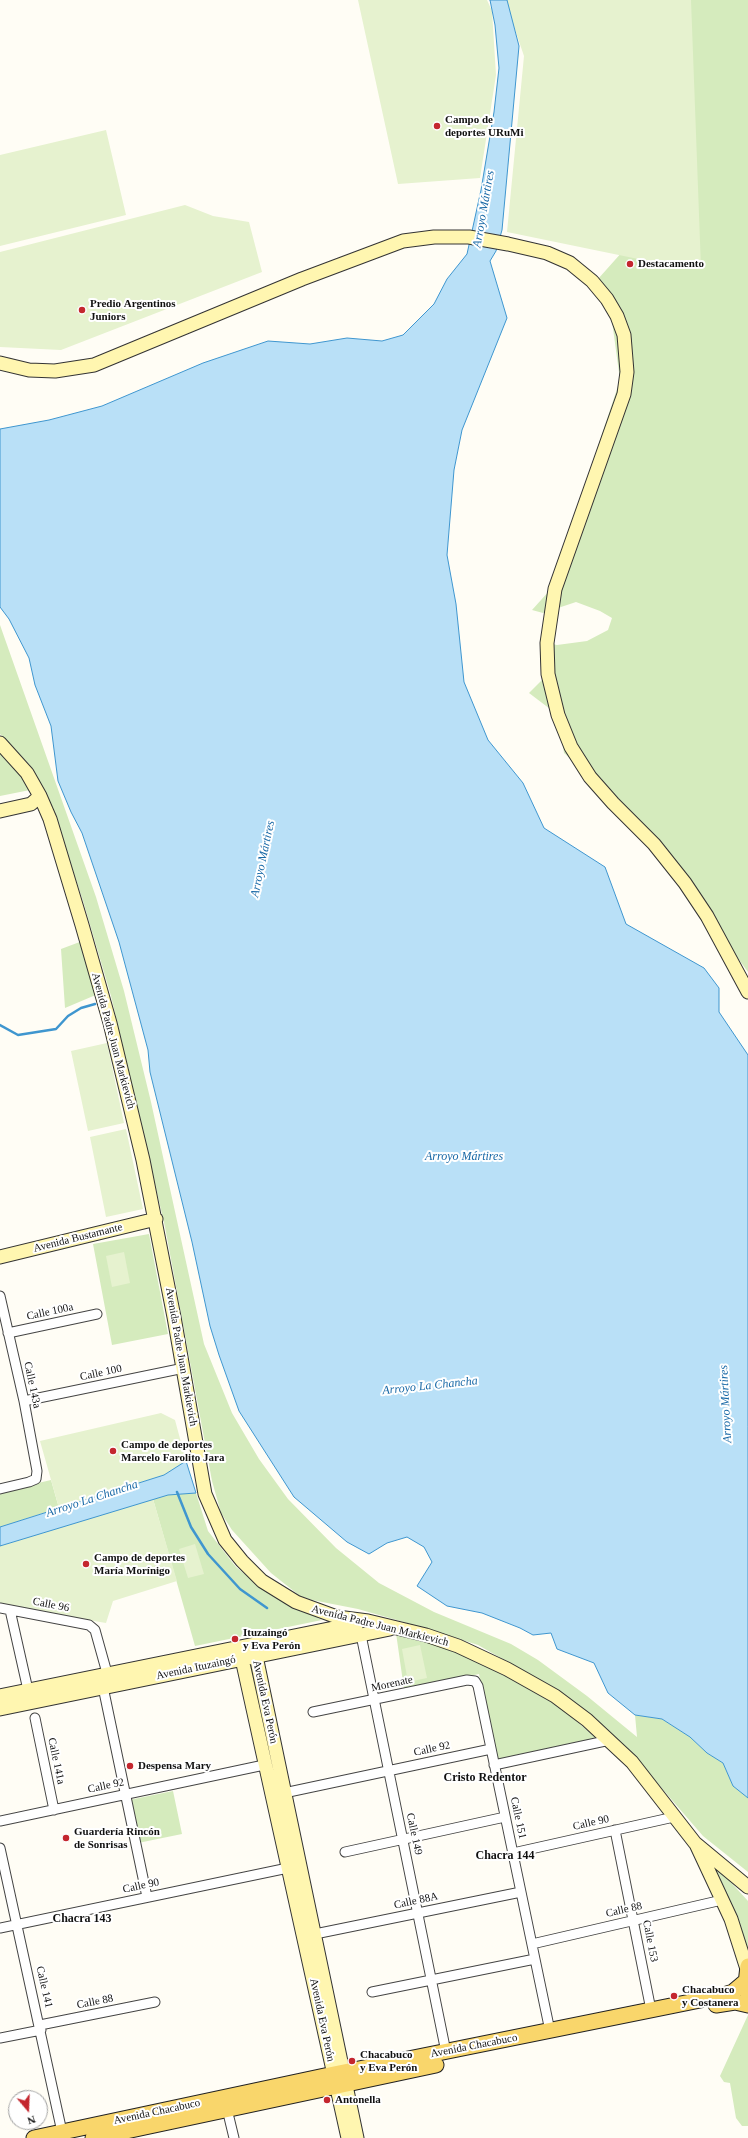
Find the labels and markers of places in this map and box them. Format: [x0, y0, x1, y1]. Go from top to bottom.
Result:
place label: Campo de deportes URuMi [445, 113, 524, 139]
marker: Campo de deportes URuMi [432, 121, 442, 131]
place label: Destacamento [638, 257, 704, 271]
marker: Destacamento [625, 259, 635, 269]
place label: Predio Argentinos Juniors [90, 297, 176, 323]
marker: Predio Argentinos Juniors [77, 305, 87, 315]
place label: Campo de deportes Marcelo Farolito Jara [121, 1438, 224, 1464]
marker: Campo de deportes Marcelo Farolito Jara [108, 1446, 118, 1456]
place label: Campo de deportes María Morínigo [94, 1551, 185, 1577]
marker: Campo de deportes María Morínigo [81, 1559, 91, 1569]
place label: Ituzaingó y Eva Perón [243, 1626, 300, 1652]
marker: Ituzaingó y Eva Perón [230, 1634, 240, 1644]
place label: Despensa Mary [138, 1759, 211, 1773]
marker: Despensa Mary [125, 1761, 135, 1771]
place label: Guardería Rincón de Sonrisas [74, 1825, 160, 1851]
marker: Guardería Rincón de Sonrisas [61, 1833, 71, 1843]
place label: Chacabuco y Costanera [682, 1983, 739, 2009]
marker: Chacabuco y Costanera [669, 1991, 679, 2001]
place label: Chacabuco y Eva Perón [360, 2048, 417, 2074]
marker: Chacabuco y Eva Perón [347, 2056, 357, 2066]
place label: Antonella [335, 2093, 381, 2107]
marker: Antonella [322, 2095, 332, 2105]

